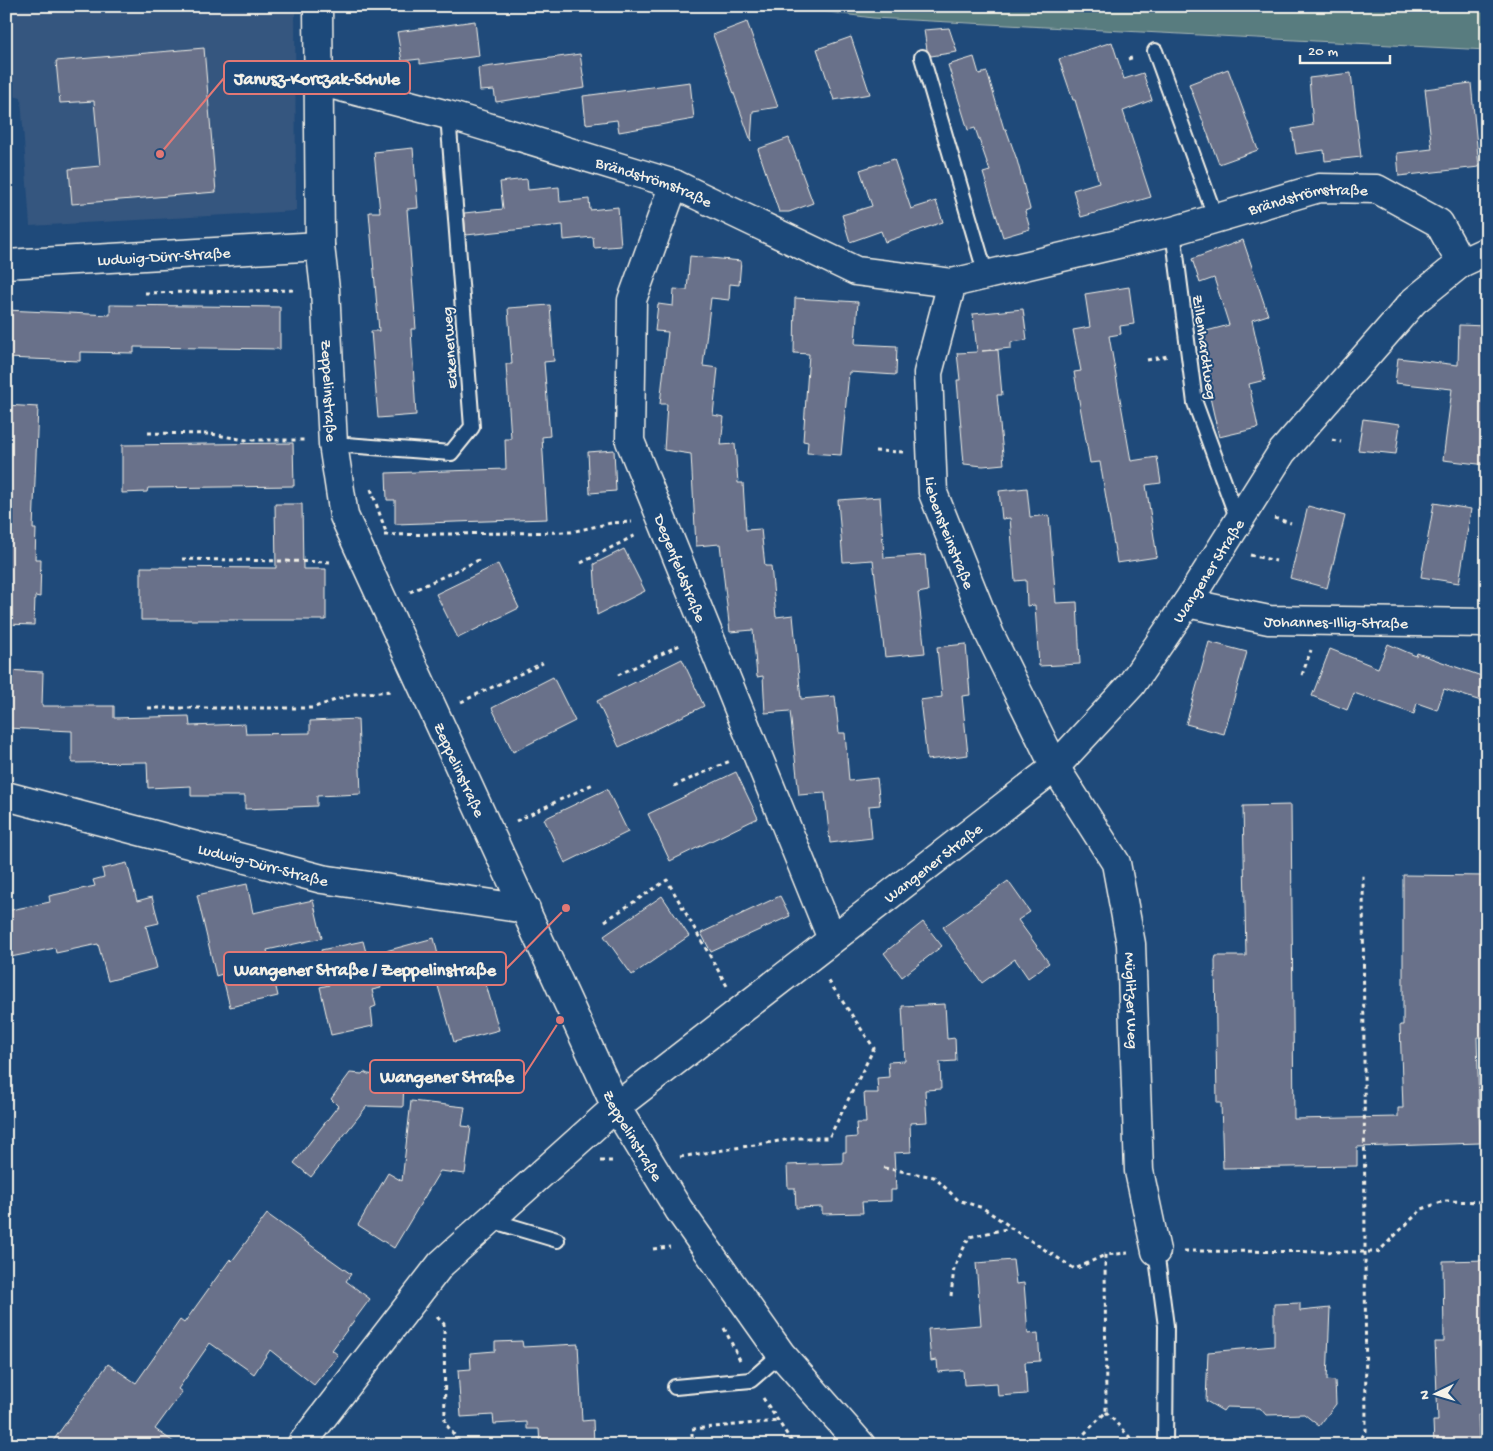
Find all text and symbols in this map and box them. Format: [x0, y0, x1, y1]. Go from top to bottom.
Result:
scale bar [1300, 32, 1390, 64]
text: 20 m [1308, 43, 1338, 61]
callout: Janusz-Korczak-Schule [224, 61, 410, 94]
text: Janusz-Korczak-Schule [233, 70, 401, 91]
street label: Brändströmstraße [592, 154, 715, 214]
street label: Brändströmstraße [1246, 181, 1369, 222]
street label: Ludwig-Dürr-Straße [97, 245, 232, 272]
street label: Zillenhardtweg [1186, 294, 1219, 401]
street label: Eckenerweg [439, 306, 464, 389]
street label: Zeppelinstraße [315, 339, 339, 443]
street label: Liebensteinstraße [919, 476, 977, 593]
street label: Degenfeldstraße [647, 511, 709, 626]
street label: Wangener Straße [1170, 516, 1251, 628]
street label: Johannes-Illig-Straße [1262, 613, 1409, 635]
street label: Zeppelinstraße [427, 720, 488, 822]
street label: Wangener Straße [881, 820, 988, 909]
street label: Ludwig-Dürr-Straße [195, 841, 330, 893]
callout: Wangener Straße / Zeppelinstraße [224, 952, 506, 985]
street label: Müglitzer Weg [1118, 952, 1141, 1049]
text: Wangener Straße / Zeppelinstraße [233, 961, 497, 982]
callout: Wangener Straße [370, 1060, 524, 1093]
text: Wangener Straße [379, 1068, 515, 1089]
street label: Zeppelinstraße [597, 1088, 665, 1186]
north arrow [1410, 1368, 1460, 1418]
text: N [1417, 1390, 1434, 1400]

